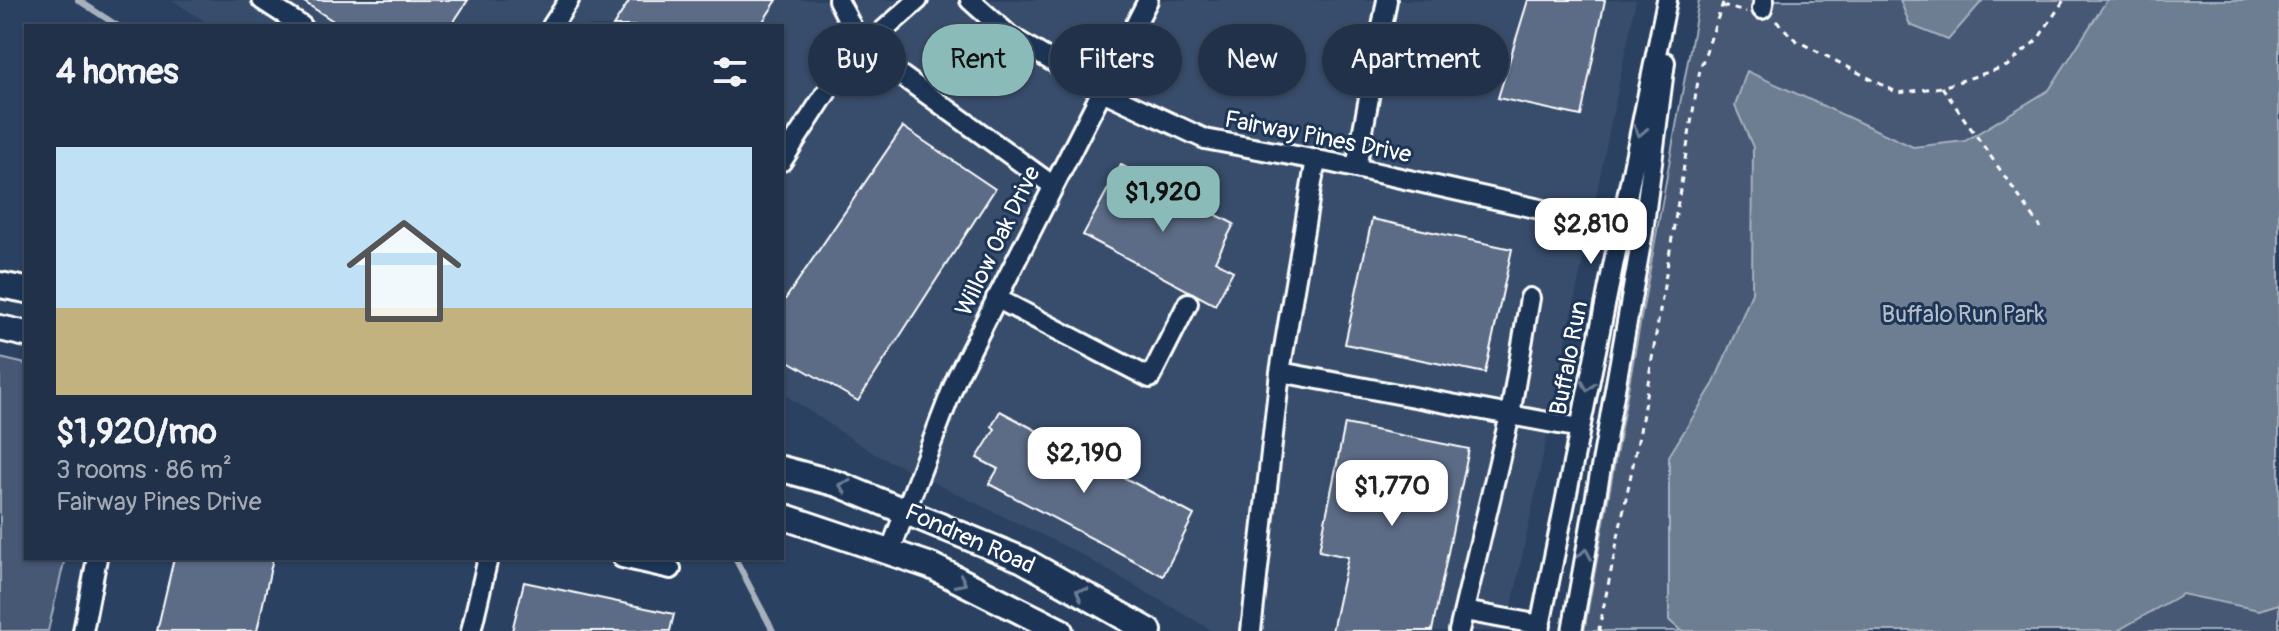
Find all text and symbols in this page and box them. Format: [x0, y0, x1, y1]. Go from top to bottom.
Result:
chip: Buy [808, 24, 906, 96]
chip: Rent [922, 24, 1034, 96]
chip: Filters [1050, 24, 1182, 96]
chip: New [1198, 24, 1306, 96]
chip: Apartment [1322, 24, 1509, 96]
icon: filters [708, 50, 752, 94]
text: 4 homes [56, 51, 178, 94]
street label: Fairway Pines Drive [1222, 105, 1414, 169]
one-way arrow [1632, 124, 1649, 138]
street label: Willow Oak Drive [949, 161, 1047, 321]
pin: $1,920 [1098, 166, 1228, 234]
text: $1,920 [1125, 176, 1201, 208]
pin: $2,810 [1526, 198, 1656, 266]
icon: home [332, 199, 476, 343]
text: $2,810 [1553, 208, 1629, 240]
street label: Buffalo Run [1544, 298, 1594, 418]
park label: Buffalo Run Park [1881, 300, 2045, 329]
one-way arrow [1581, 379, 1598, 393]
text: $1,920/mo [56, 411, 217, 454]
pin: $2,190 [1019, 427, 1149, 495]
text: $2,190 [1046, 437, 1122, 469]
text: 3 rooms · 86 m² [56, 454, 232, 486]
pin: $1,770 [1327, 460, 1457, 528]
text: $1,770 [1354, 470, 1430, 502]
one-way arrow [838, 480, 852, 496]
text: Fairway Pines Drive [56, 486, 262, 518]
street label: Fondren Road [901, 497, 1039, 581]
one-way arrow [1576, 547, 1593, 561]
one-way arrow [953, 572, 968, 587]
one-way arrow [1075, 587, 1090, 603]

